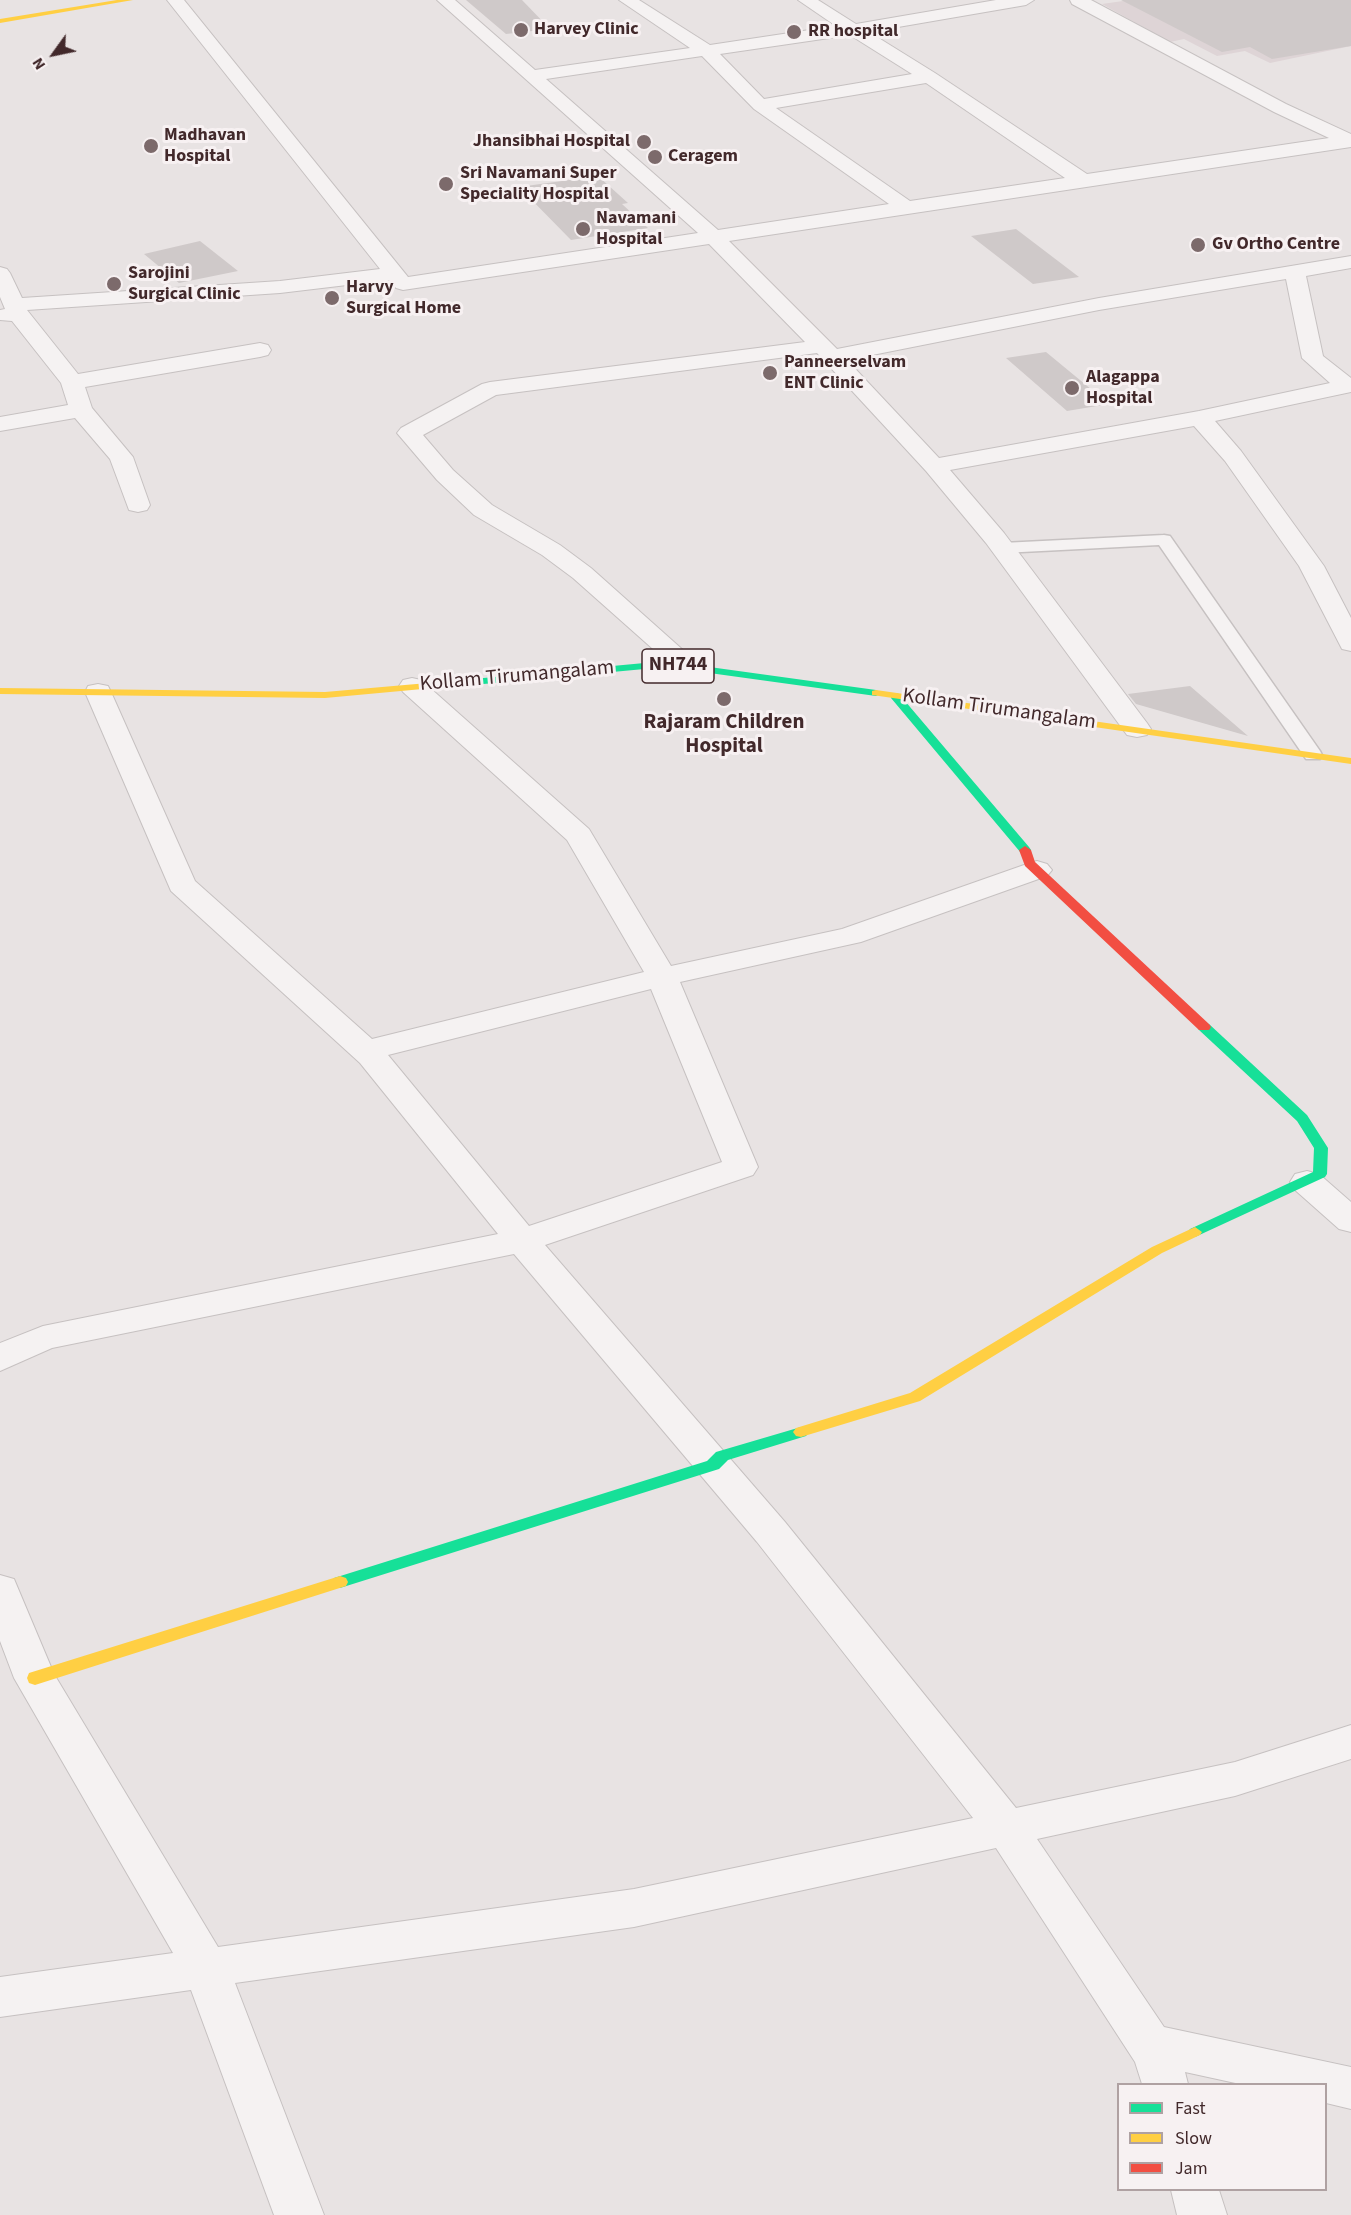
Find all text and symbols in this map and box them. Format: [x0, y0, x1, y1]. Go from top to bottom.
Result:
place label: Harvey Clinic [534, 19, 639, 41]
marker: Harvey Clinic [512, 21, 530, 39]
place label: RR hospital [808, 21, 898, 43]
marker: RR hospital [785, 23, 803, 41]
north arrow [24, 24, 84, 84]
text: N [27, 53, 51, 74]
place label: Madhavan Hospital [164, 125, 246, 168]
place label: Jhansibhai Hospital [473, 131, 630, 153]
marker: Jhansibhai Hospital [635, 133, 653, 151]
marker: Madhavan Hospital [142, 137, 160, 155]
place label: Ceragem [668, 146, 738, 168]
marker: Ceragem [646, 148, 664, 166]
place label: Sri Navamani Super Speciality Hospital [460, 163, 617, 206]
marker: Sri Navamani Super Speciality Hospital [437, 175, 455, 193]
place label: Navamani Hospital [596, 208, 676, 250]
marker: Navamani Hospital [574, 220, 592, 238]
place label: Gv Ortho Centre [1212, 234, 1340, 256]
marker: Gv Ortho Centre [1189, 236, 1207, 254]
place label: Sarojini Surgical Clinic [128, 263, 241, 306]
marker: Sarojini Surgical Clinic [105, 275, 123, 293]
place label: Harvy Surgical Home [346, 277, 461, 320]
marker: Harvy Surgical Home [323, 289, 341, 307]
place label: Panneerselvam ENT Clinic [784, 352, 906, 394]
marker: Panneerselvam ENT Clinic [761, 364, 779, 382]
place label: Alagappa Hospital [1086, 367, 1160, 410]
marker: Alagappa Hospital [1063, 379, 1081, 397]
road number: NH744 [642, 649, 714, 683]
street label: Kollam Tirumangalam [419, 656, 615, 698]
street label: Kollam Tirumangalam [901, 684, 1097, 736]
marker: Rajaram Children Hospital [715, 690, 733, 708]
place label: Rajaram Children Hospital [644, 710, 804, 760]
legend [1117, 2083, 1327, 2191]
text: Fast [1175, 2096, 1206, 2121]
text: Slow [1175, 2126, 1212, 2151]
text: Jam [1175, 2156, 1208, 2181]

